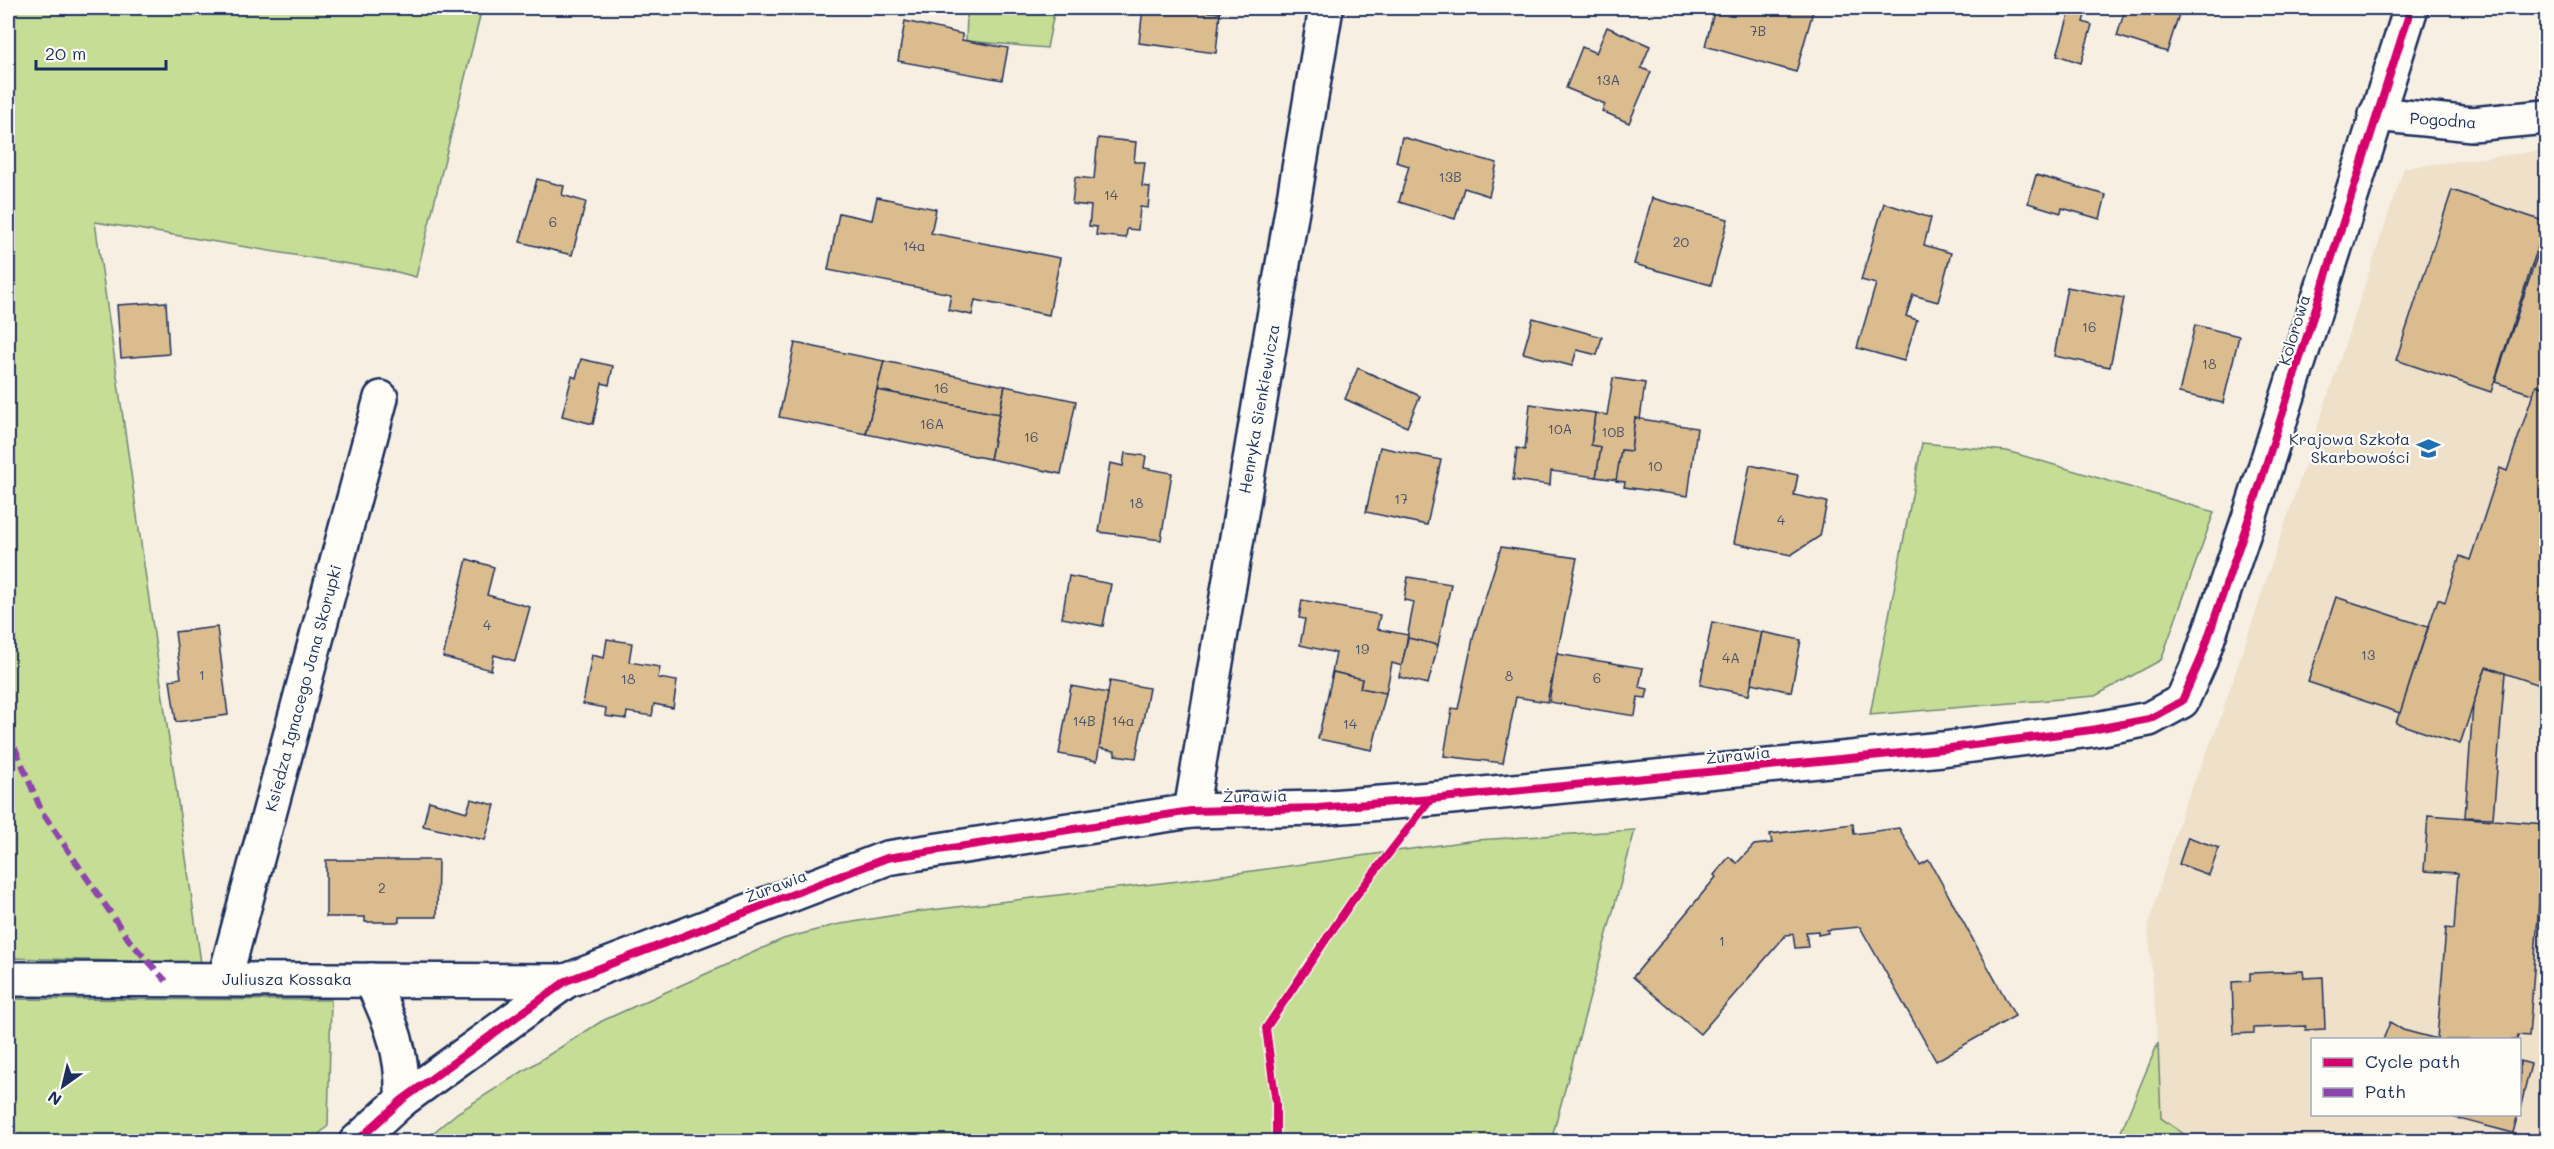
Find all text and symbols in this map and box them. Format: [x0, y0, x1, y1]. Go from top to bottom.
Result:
house number: 7B [1750, 21, 1766, 40]
scale bar [36, 33, 166, 71]
text: 20 m [45, 41, 86, 65]
house number: 13A [1596, 70, 1620, 89]
street label: Pogodna [2409, 107, 2477, 132]
house number: 13B [1438, 167, 1462, 186]
house number: 14 [1104, 185, 1119, 204]
house number: 6 [549, 212, 557, 231]
house number: 20 [1673, 232, 1690, 251]
house number: 14a [902, 236, 926, 255]
street label: Kolorowa [2273, 292, 2314, 368]
house number: 16 [2082, 317, 2096, 336]
street label: Henryka Sienkiewicza [1233, 323, 1284, 495]
house number: 18 [2202, 354, 2216, 373]
house number: 16 [934, 378, 948, 397]
house number: 16A [920, 414, 944, 433]
house number: 10A [1548, 419, 1572, 438]
house number: 10B [1601, 422, 1625, 441]
house number: 16 [1024, 427, 1038, 446]
place label: Krajowa Szkoła Skarbowości [2289, 428, 2410, 467]
school or university icon: Krajowa Szkoła Skarbowości [2415, 435, 2441, 461]
house number: 10 [1648, 456, 1663, 475]
house number: 17 [1394, 489, 1408, 508]
house number: 18 [1129, 493, 1143, 512]
house number: 4 [1777, 510, 1786, 529]
street label: Księdza Ignacego Jana Skorupki [259, 562, 346, 813]
house number: 4 [483, 615, 492, 634]
house number: 19 [1355, 639, 1369, 658]
house number: 13 [2361, 645, 2375, 664]
house number: 4A [1722, 648, 1740, 667]
house number: 1 [199, 665, 205, 684]
house number: 8 [1505, 666, 1513, 685]
house number: 6 [1593, 668, 1601, 687]
house number: 18 [621, 669, 635, 688]
house number: 14B [1072, 711, 1096, 730]
house number: 14a [1111, 711, 1135, 730]
house number: 14 [1343, 714, 1358, 733]
street label: Żurawia [1705, 741, 1771, 768]
street label: Żurawia [1222, 784, 1288, 807]
street label: Żurawia [742, 864, 810, 907]
house number: 2 [378, 878, 386, 897]
house number: 1 [1719, 931, 1725, 950]
street label: Juliusza Kossaka [222, 968, 352, 989]
legend [2311, 1038, 2521, 1116]
text: Cycle path [2365, 1049, 2460, 1073]
north arrow [33, 1056, 93, 1116]
text: Path [2365, 1079, 2405, 1103]
text: N [43, 1087, 65, 1111]

